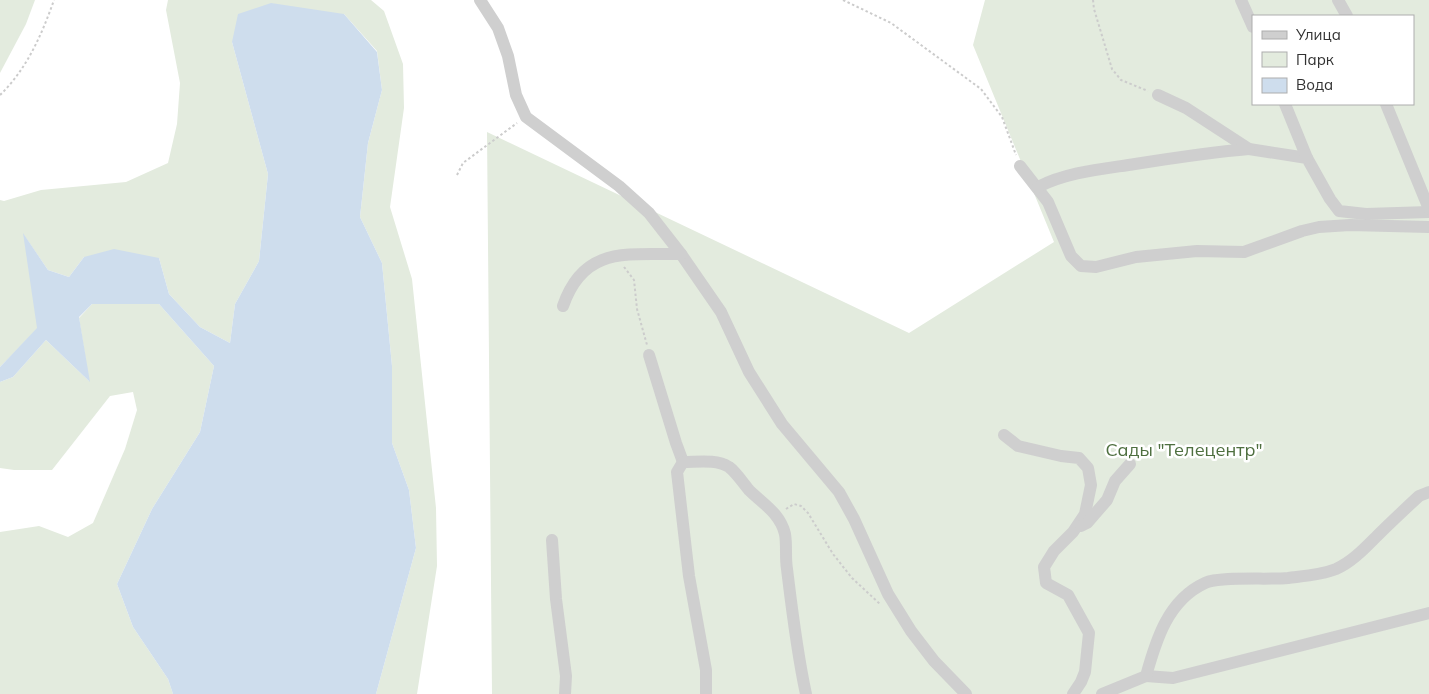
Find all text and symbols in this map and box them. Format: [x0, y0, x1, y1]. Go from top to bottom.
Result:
legend [1252, 15, 1414, 105]
text: Улица [1295, 25, 1341, 44]
text: Парк [1296, 50, 1335, 69]
text: Вода [1296, 75, 1333, 94]
park label: Сады "Телецентр" [1105, 438, 1263, 461]

